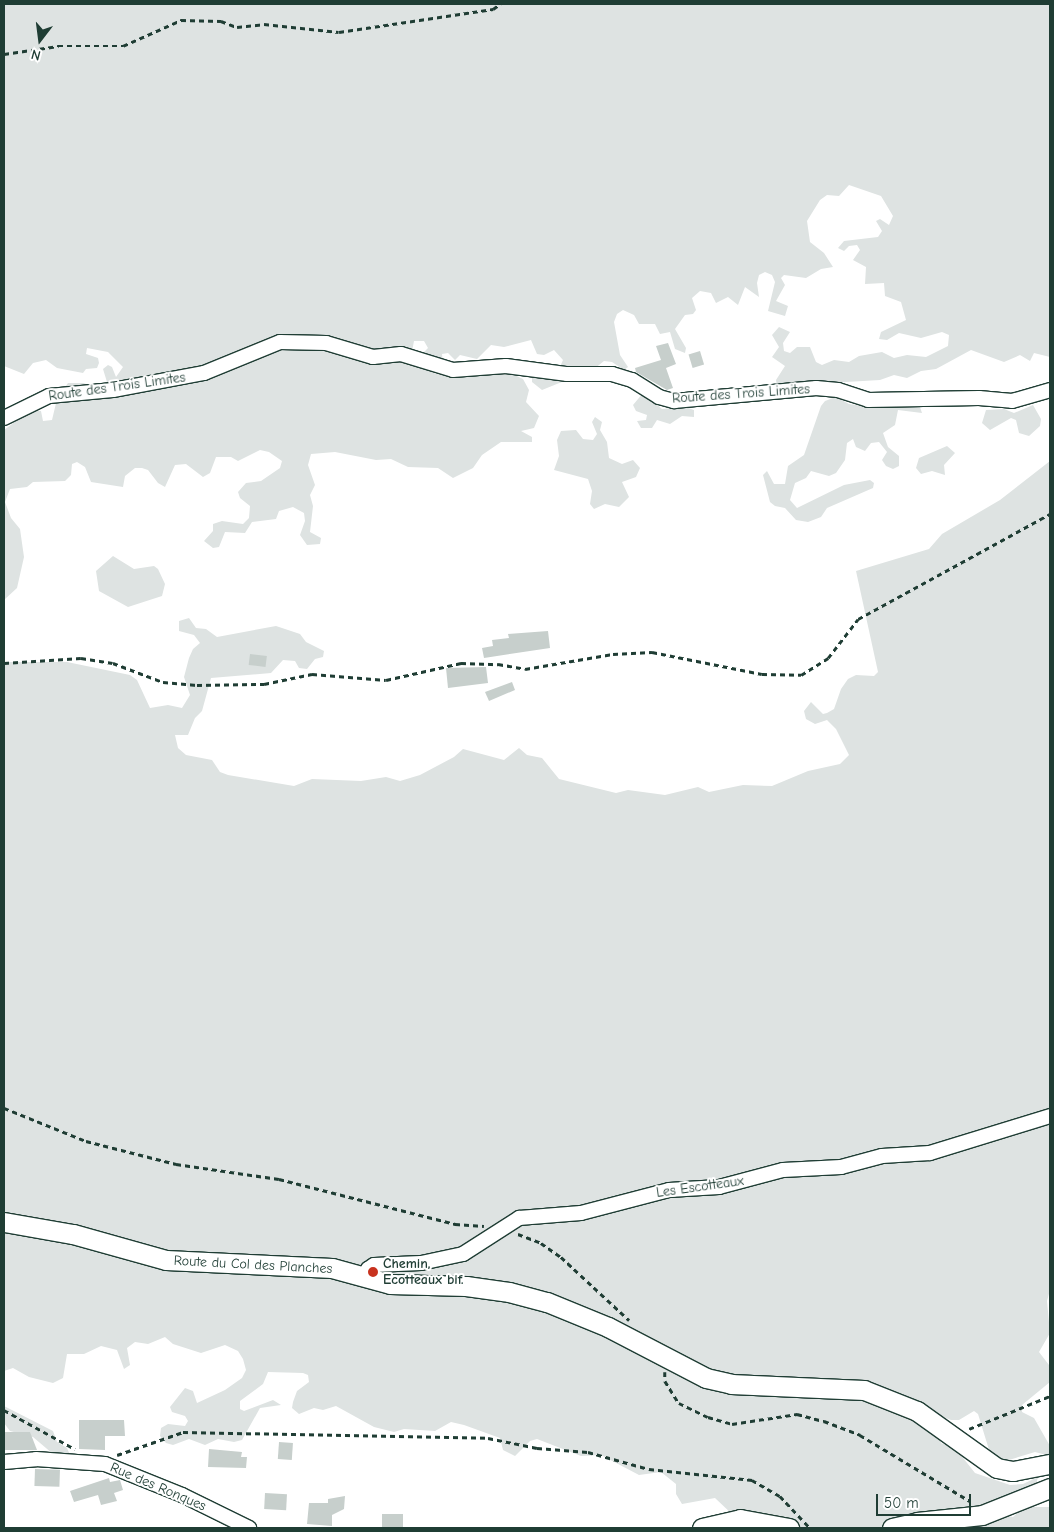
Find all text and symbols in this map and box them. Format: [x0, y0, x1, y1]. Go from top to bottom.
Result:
north arrow [15, 15, 65, 65]
text: N [29, 46, 43, 64]
street label: Route des Trois Limites [47, 369, 187, 405]
street label: Route des Trois Limites [672, 381, 810, 407]
street label: Les Escotteaux [655, 1173, 745, 1201]
street label: Route du Col des Planches [173, 1252, 333, 1278]
place label: Chemin, Ecotteaux bif. [383, 1256, 464, 1288]
marker: Chemin, Ecotteaux bif. [367, 1266, 379, 1278]
street label: Rue des Ronques [107, 1459, 209, 1515]
scale bar [879, 1484, 974, 1516]
text: 50 m [884, 1494, 919, 1512]

